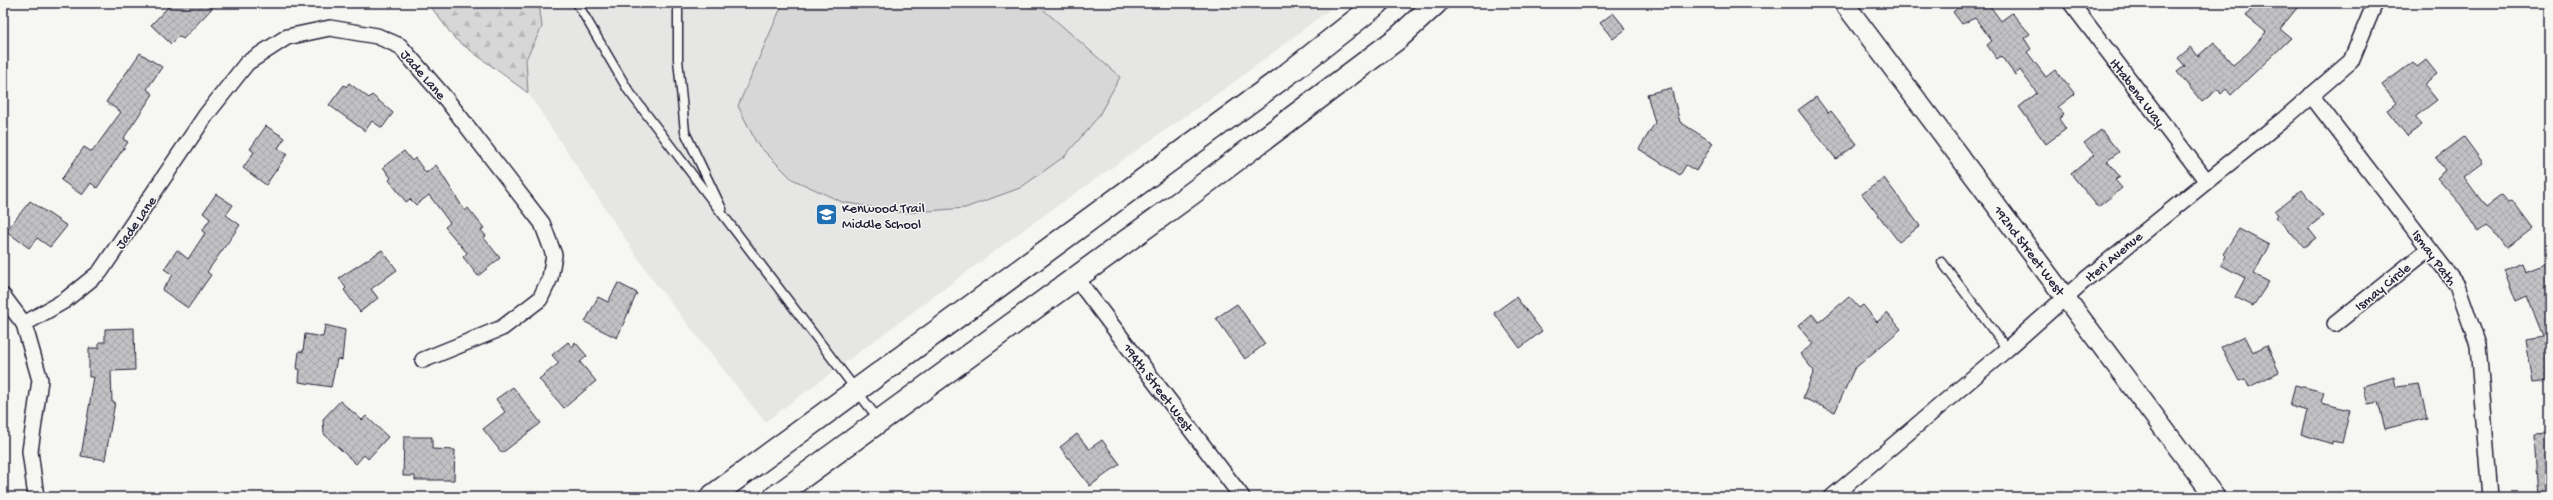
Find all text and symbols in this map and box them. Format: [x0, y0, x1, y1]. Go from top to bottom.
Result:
street label: Jade Lane [396, 47, 449, 105]
street label: Ittabena Way [2105, 56, 2167, 131]
street label: Jade Lane [113, 193, 162, 253]
place label: Kenwood Trail Middle School [842, 201, 925, 234]
school or university icon: Kenwood Trail Middle School [813, 202, 839, 228]
street label: 192nd Street West [1988, 202, 2068, 301]
street label: Ismay Path [2407, 227, 2459, 290]
street label: Iteri Avenue [2082, 229, 2147, 287]
street label: Ismay Circle [2352, 260, 2416, 316]
street label: 194th Street West [1118, 340, 1197, 437]

